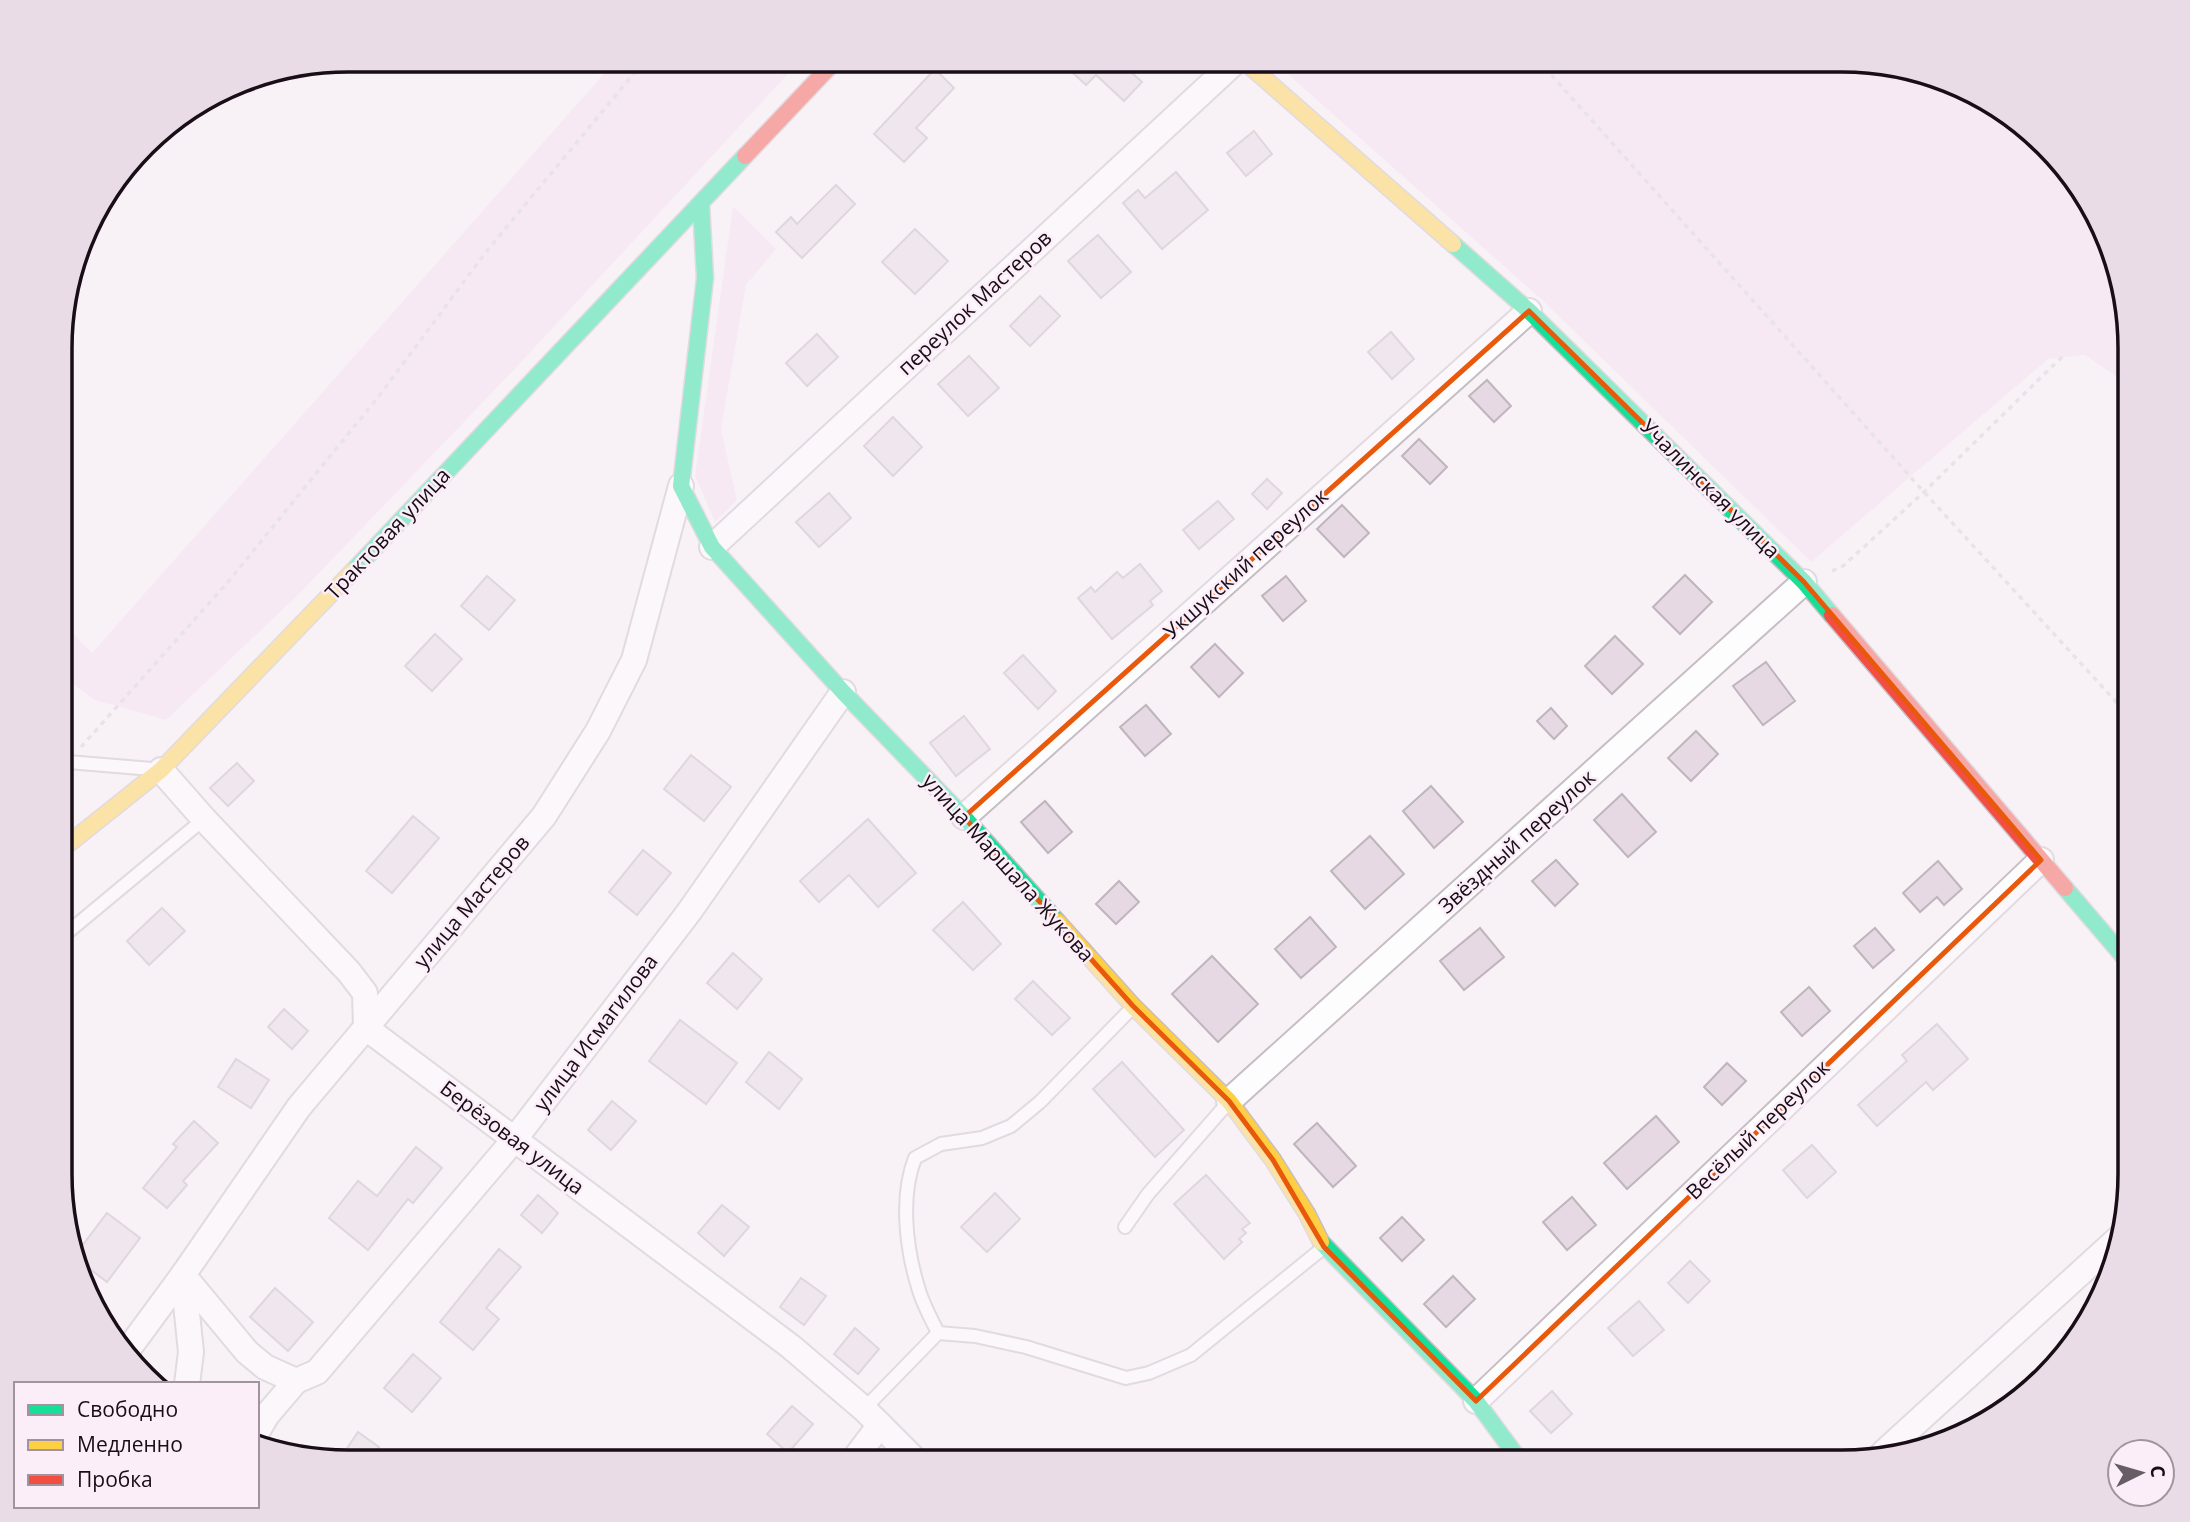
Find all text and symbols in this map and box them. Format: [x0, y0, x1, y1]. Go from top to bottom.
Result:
street label: переулок Мастеров [891, 224, 1057, 381]
street label: Учалинская улица [1635, 412, 1787, 564]
street label: Трактовая улица [319, 461, 456, 605]
street label: Укшукский переулок [1157, 482, 1334, 645]
street label: Звёздный переулок [1432, 763, 1601, 919]
street label: улица Маршала Жукова [917, 767, 1101, 968]
street label: улица Мастеров [407, 829, 535, 974]
street label: улица Исмагилова [527, 948, 664, 1117]
street label: Весёлый переулок [1679, 1053, 1835, 1205]
street label: Берёзовая улица [435, 1074, 590, 1201]
legend [14, 1382, 259, 1508]
text: Свободно [77, 1395, 178, 1423]
text: Медленно [77, 1430, 183, 1458]
north arrow [2106, 1438, 2176, 1508]
text: С [2144, 1464, 2171, 1479]
text: Пробка [77, 1465, 153, 1493]

